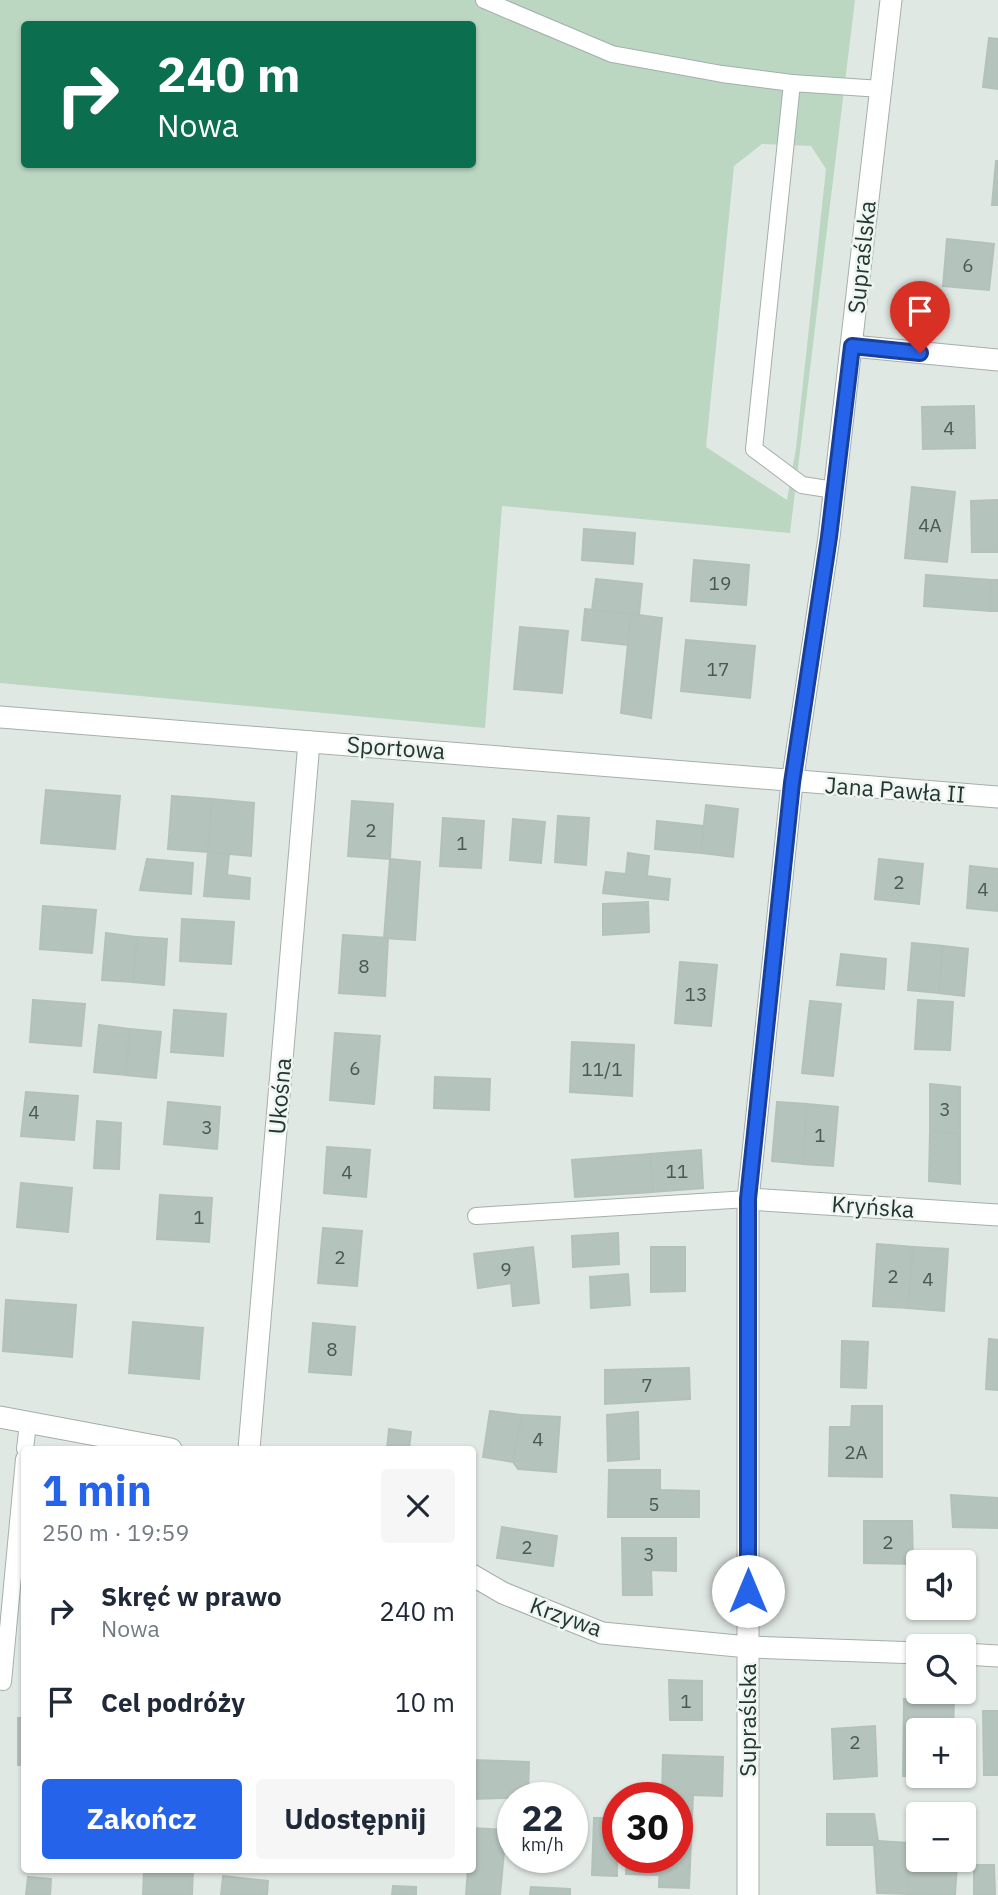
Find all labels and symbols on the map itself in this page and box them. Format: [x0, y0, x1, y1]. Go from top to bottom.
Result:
street label: Supraślska [840, 199, 882, 315]
house number: 6 [962, 253, 974, 277]
pin [890, 281, 950, 353]
house number: 4 [943, 416, 955, 440]
house number: 4A [918, 513, 942, 537]
house number: 19 [709, 571, 731, 595]
house number: 17 [707, 657, 729, 681]
street label: Sportowa [346, 729, 446, 765]
street label: Jana Pawła II [824, 769, 966, 809]
house number: 2 [365, 818, 377, 842]
house number: 1 [456, 831, 468, 855]
house number: 2 [893, 870, 905, 894]
house number: 4 [977, 877, 989, 901]
house number: 8 [358, 954, 370, 978]
house number: 13 [685, 982, 707, 1006]
street label: Ukośna [261, 1056, 297, 1135]
house number: 6 [349, 1056, 361, 1080]
house number: 11/1 [581, 1057, 623, 1081]
house number: 3 [939, 1097, 951, 1121]
house number: 4 [28, 1100, 40, 1124]
house number: 3 [201, 1115, 213, 1139]
house number: 1 [814, 1123, 826, 1147]
house number: 11 [666, 1159, 688, 1183]
house number: 4 [341, 1160, 353, 1184]
street label: Kryńska [831, 1188, 916, 1224]
house number: 1 [193, 1205, 205, 1229]
house number: 2 [334, 1245, 346, 1269]
house number: 9 [500, 1257, 512, 1281]
house number: 2 [887, 1264, 899, 1288]
house number: 4 [922, 1267, 934, 1291]
house number: 8 [326, 1337, 338, 1361]
house number: 7 [641, 1373, 653, 1397]
house number: 4 [532, 1427, 544, 1451]
house number: 2A [844, 1440, 868, 1464]
house number: 5 [648, 1492, 660, 1516]
house number: 2 [882, 1530, 894, 1554]
house number: 2 [521, 1535, 533, 1559]
house number: 3 [643, 1542, 655, 1566]
position arrow [711, 1554, 785, 1628]
street label: Krzywa [526, 1589, 607, 1643]
street label: Supraślska [732, 1663, 762, 1777]
house number: 1 [680, 1689, 692, 1713]
house number: 2 [849, 1730, 861, 1754]
speed limit sign: 30 [602, 1782, 693, 1873]

